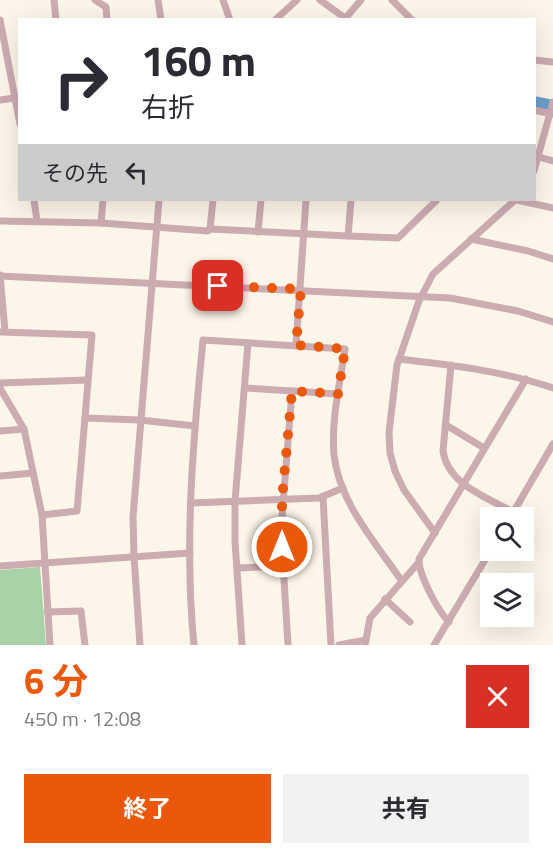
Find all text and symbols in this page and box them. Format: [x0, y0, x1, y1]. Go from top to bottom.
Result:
text: 160 m [141, 28, 256, 92]
icon: right [42, 42, 120, 120]
text: 右折 [141, 86, 195, 127]
text: その先 [42, 156, 108, 190]
icon: left [120, 156, 153, 189]
pin [192, 260, 243, 311]
icon: arrive [201, 269, 234, 302]
map controls [480, 507, 534, 627]
button: search [480, 507, 534, 561]
position arrow [250, 515, 314, 579]
button: layers [480, 573, 534, 627]
text: 6 分 [24, 653, 88, 708]
button: close [466, 665, 529, 728]
text: 450 m · 12:08 [24, 703, 141, 734]
button: 終了 [24, 774, 271, 843]
button: 共有 [283, 774, 529, 843]

